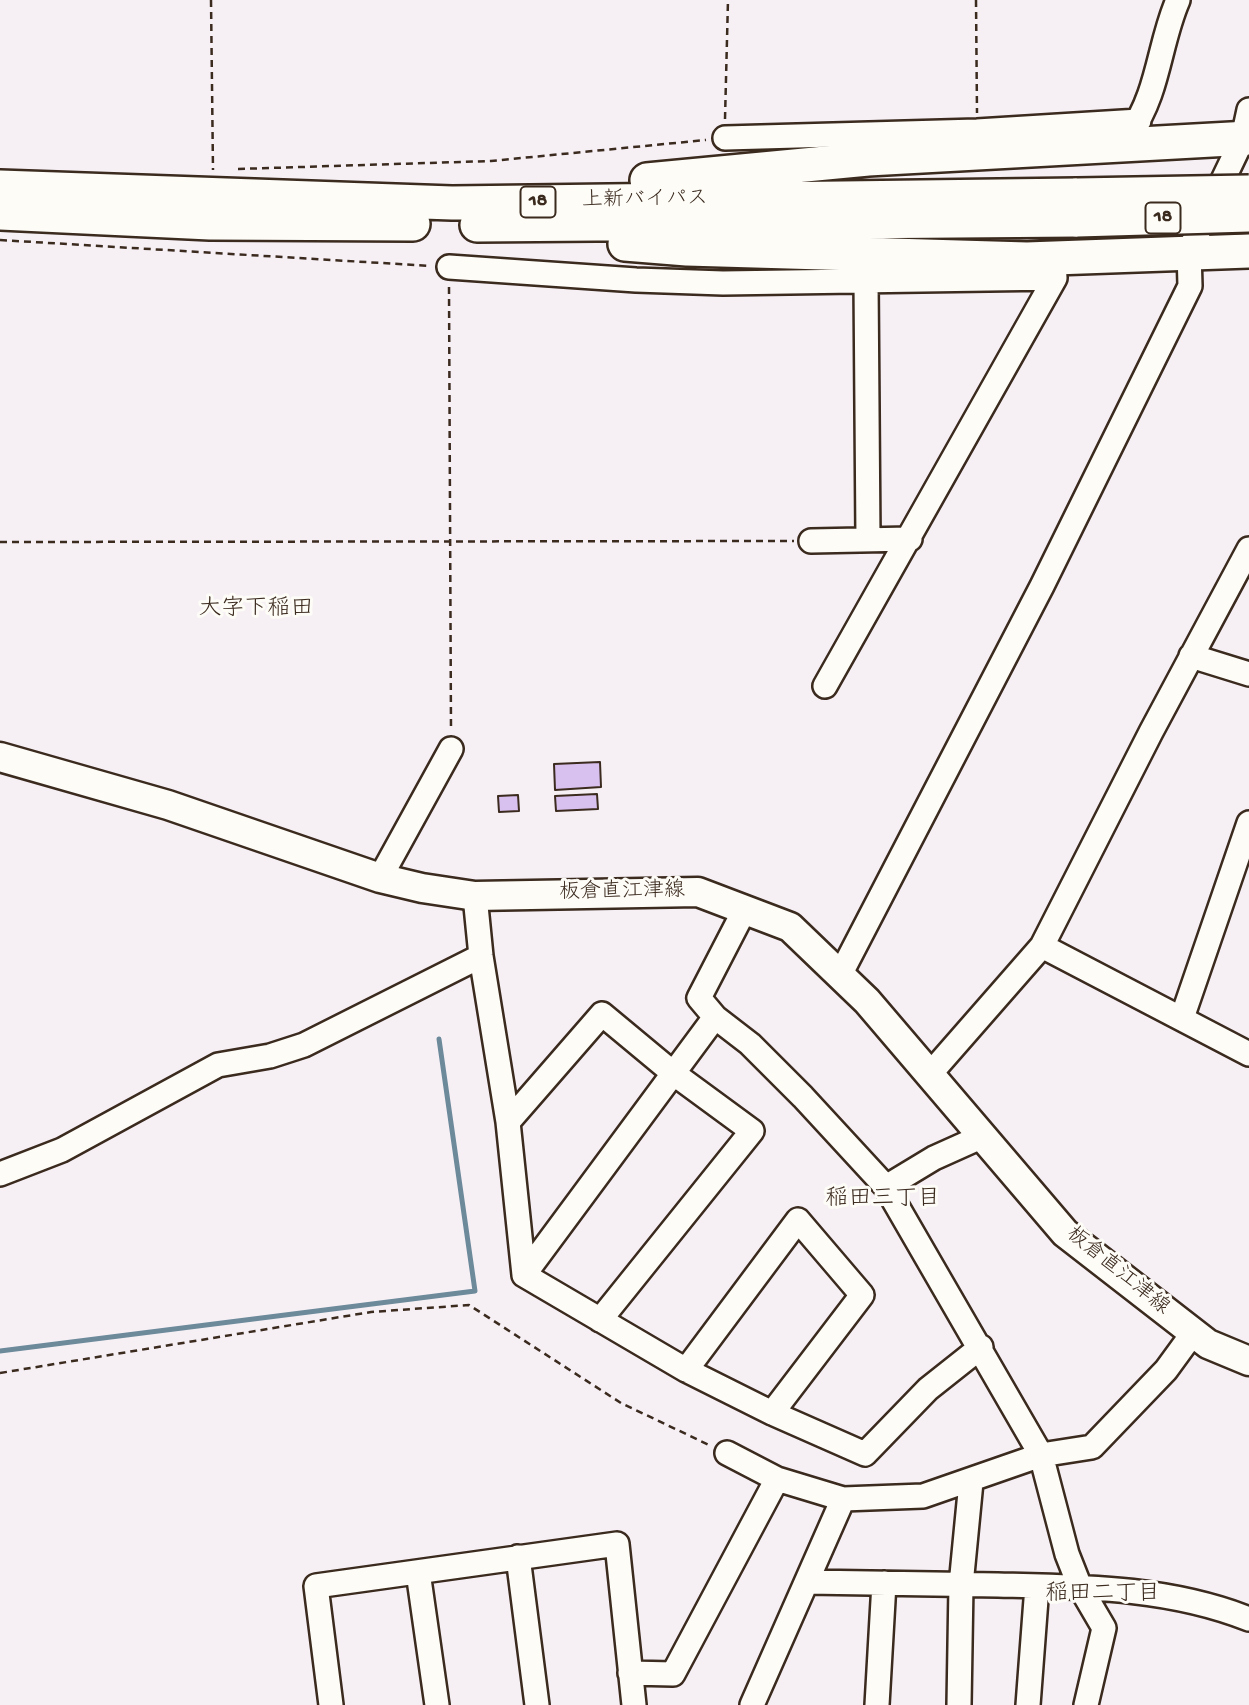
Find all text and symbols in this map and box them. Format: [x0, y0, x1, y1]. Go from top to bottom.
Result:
road number: 18 [520, 186, 556, 218]
street label: 上新バイパス [582, 187, 708, 215]
road number: 18 [1146, 202, 1180, 233]
district label: 大字下稲田 [199, 596, 313, 624]
street label: 板倉直江津線 [559, 879, 685, 907]
district label: 稲田三丁目 [826, 1186, 940, 1214]
street label: 板倉直江津線 [1060, 1223, 1174, 1321]
district label: 稲田二丁目 [1046, 1581, 1160, 1609]

